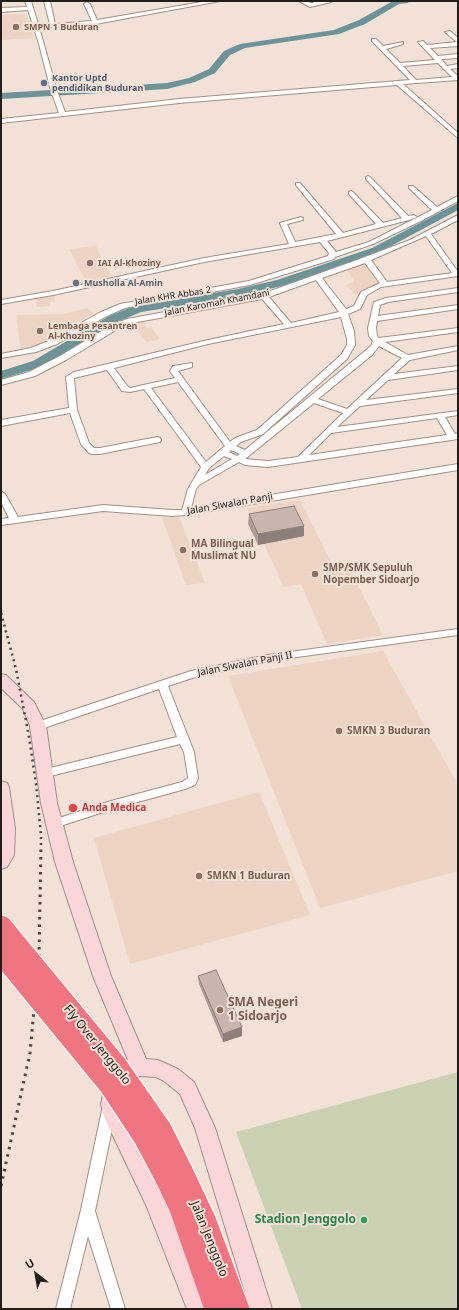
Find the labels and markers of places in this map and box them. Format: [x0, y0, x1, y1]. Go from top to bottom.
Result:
marker: SMPN 1 Buduran [11, 22, 21, 32]
place label: SMPN 1 Buduran [24, 22, 99, 32]
place label: Kantor Uptd pendidikan Buduran [52, 73, 143, 94]
marker: Kantor Uptd pendidikan Buduran [39, 78, 49, 88]
marker: IAI Al-Khoziny [85, 258, 95, 268]
place label: IAI Al-Khoziny [98, 258, 161, 268]
marker: Musholla Al-Amin [71, 278, 81, 288]
place label: Musholla Al-Amin [84, 278, 163, 288]
place label: Lembaga Pesantren Al-Khoziny [48, 321, 137, 342]
marker: Lembaga Pesantren Al-Khoziny [35, 326, 45, 336]
place label: MA Bilingual Muslimat NU [191, 538, 256, 562]
marker: MA Bilingual Muslimat NU [178, 545, 188, 555]
place label: SMP/SMK Sepuluh Nopember Sidoarjo [323, 562, 420, 586]
marker: SMP/SMK Sepuluh Nopember Sidoarjo [310, 569, 320, 579]
place label: SMKN 3 Buduran [347, 725, 430, 737]
marker: SMKN 3 Buduran [334, 726, 344, 736]
marker: Anda Medica [67, 802, 79, 814]
place label: Anda Medica [82, 802, 146, 814]
place label: SMKN 1 Buduran [207, 870, 290, 882]
marker: SMKN 1 Buduran [194, 871, 204, 881]
place label: SMA Negeri 1 Sidoarjo [228, 996, 298, 1024]
marker: SMA Negeri 1 Sidoarjo [215, 1005, 225, 1015]
place label: Stadion Jenggolo [255, 1213, 356, 1227]
marker: Stadion Jenggolo [359, 1215, 369, 1225]

